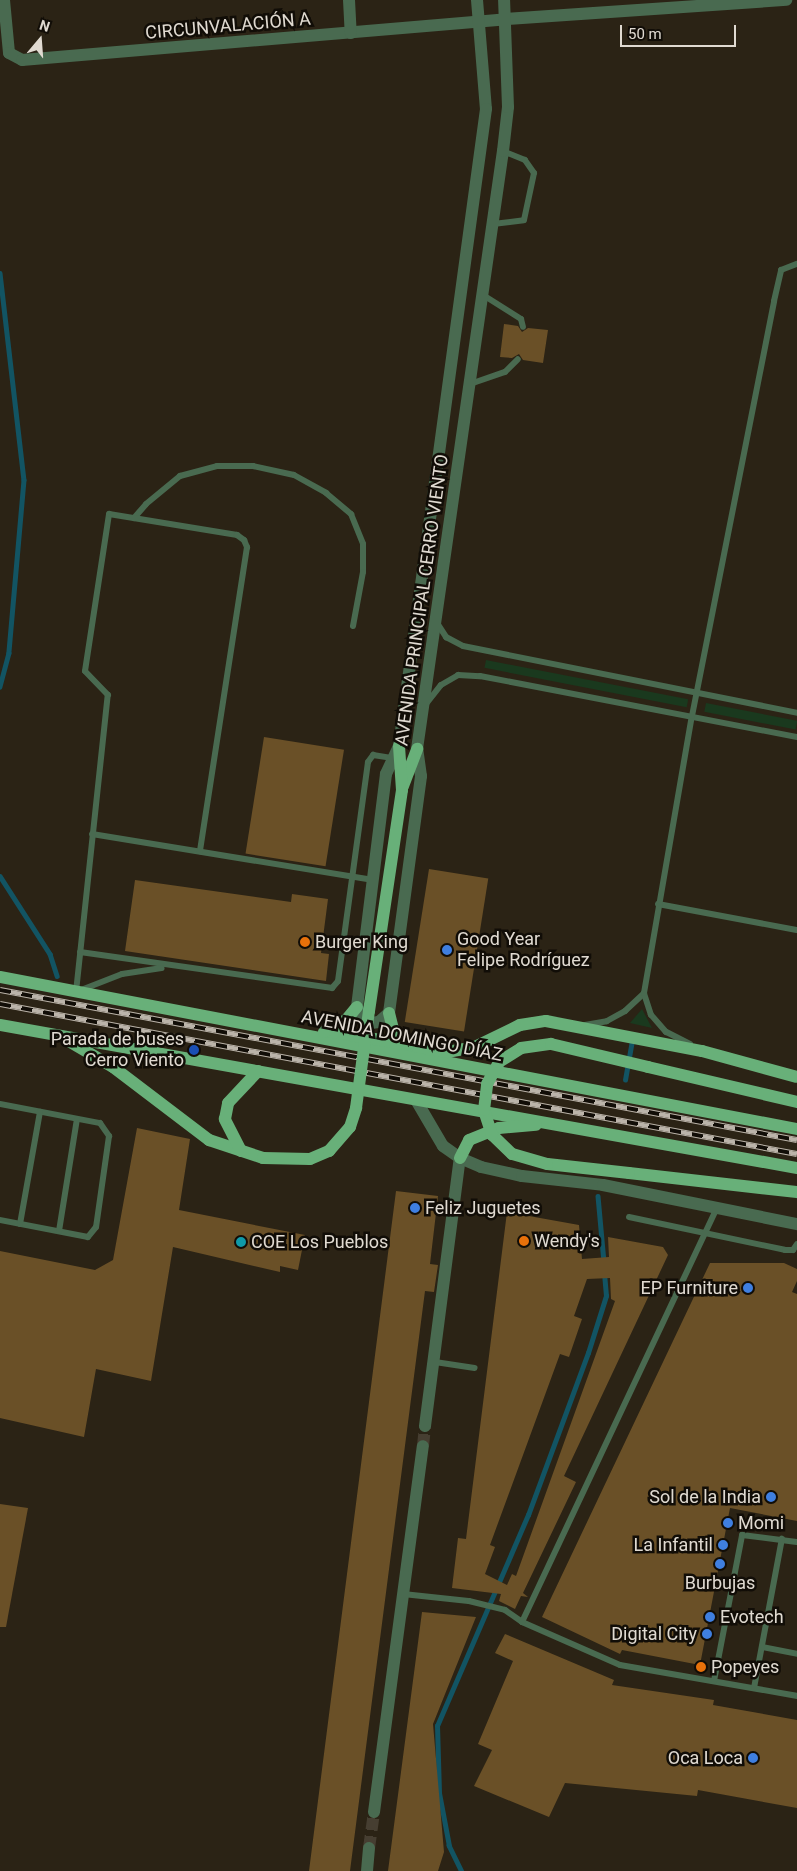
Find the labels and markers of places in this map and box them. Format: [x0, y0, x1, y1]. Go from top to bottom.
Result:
place label: Good Year Felipe Rodríguez [457, 929, 590, 972]
place label: Burger King [315, 931, 408, 953]
marker: Burger King [299, 936, 311, 948]
marker: Good Year Felipe Rodríguez [441, 944, 453, 956]
place label: Parada de buses Cerro Viento [51, 1029, 184, 1072]
marker: Parada de buses Cerro Viento [188, 1044, 200, 1056]
place label: Feliz Juguetes [425, 1197, 541, 1219]
marker: Feliz Juguetes [409, 1202, 421, 1214]
place label: Wendy's [534, 1230, 600, 1252]
place label: COE Los Pueblos [251, 1231, 388, 1253]
marker: Wendy's [518, 1235, 530, 1247]
marker: COE Los Pueblos [235, 1236, 247, 1248]
place label: EP Furniture [641, 1277, 738, 1299]
marker: EP Furniture [742, 1282, 754, 1294]
place label: Sol de la India [649, 1486, 761, 1508]
marker: Sol de la India [765, 1491, 777, 1503]
place label: Momi [738, 1512, 784, 1534]
marker: Momi [722, 1517, 734, 1529]
place label: La Infantil [634, 1534, 713, 1556]
marker: La Infantil [717, 1539, 729, 1551]
marker: Burbujas [714, 1558, 726, 1570]
place label: Burbujas [685, 1572, 755, 1594]
place label: Evotech [720, 1606, 784, 1628]
marker: Evotech [704, 1611, 716, 1623]
place label: Digital City [611, 1623, 697, 1645]
marker: Digital City [701, 1628, 713, 1640]
place label: Popeyes [711, 1656, 779, 1678]
marker: Popeyes [695, 1661, 707, 1673]
place label: Oca Loca [668, 1747, 743, 1769]
marker: Oca Loca [747, 1752, 759, 1764]

